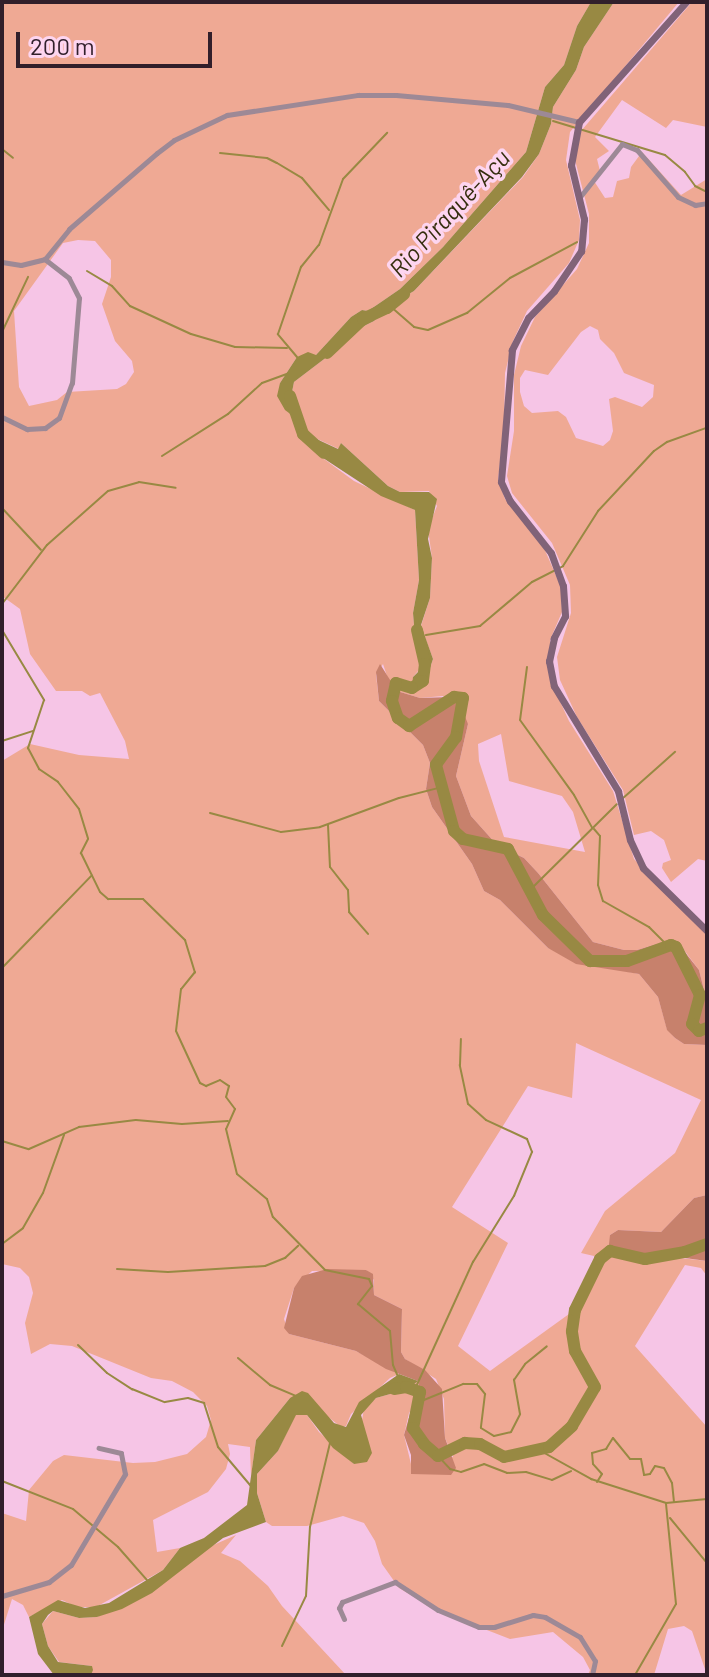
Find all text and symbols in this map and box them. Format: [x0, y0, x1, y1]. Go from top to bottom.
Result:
scale bar [20, 16, 216, 66]
text: 200 m [30, 31, 95, 60]
water label: Rio Piraquê-Açu [383, 143, 515, 283]

